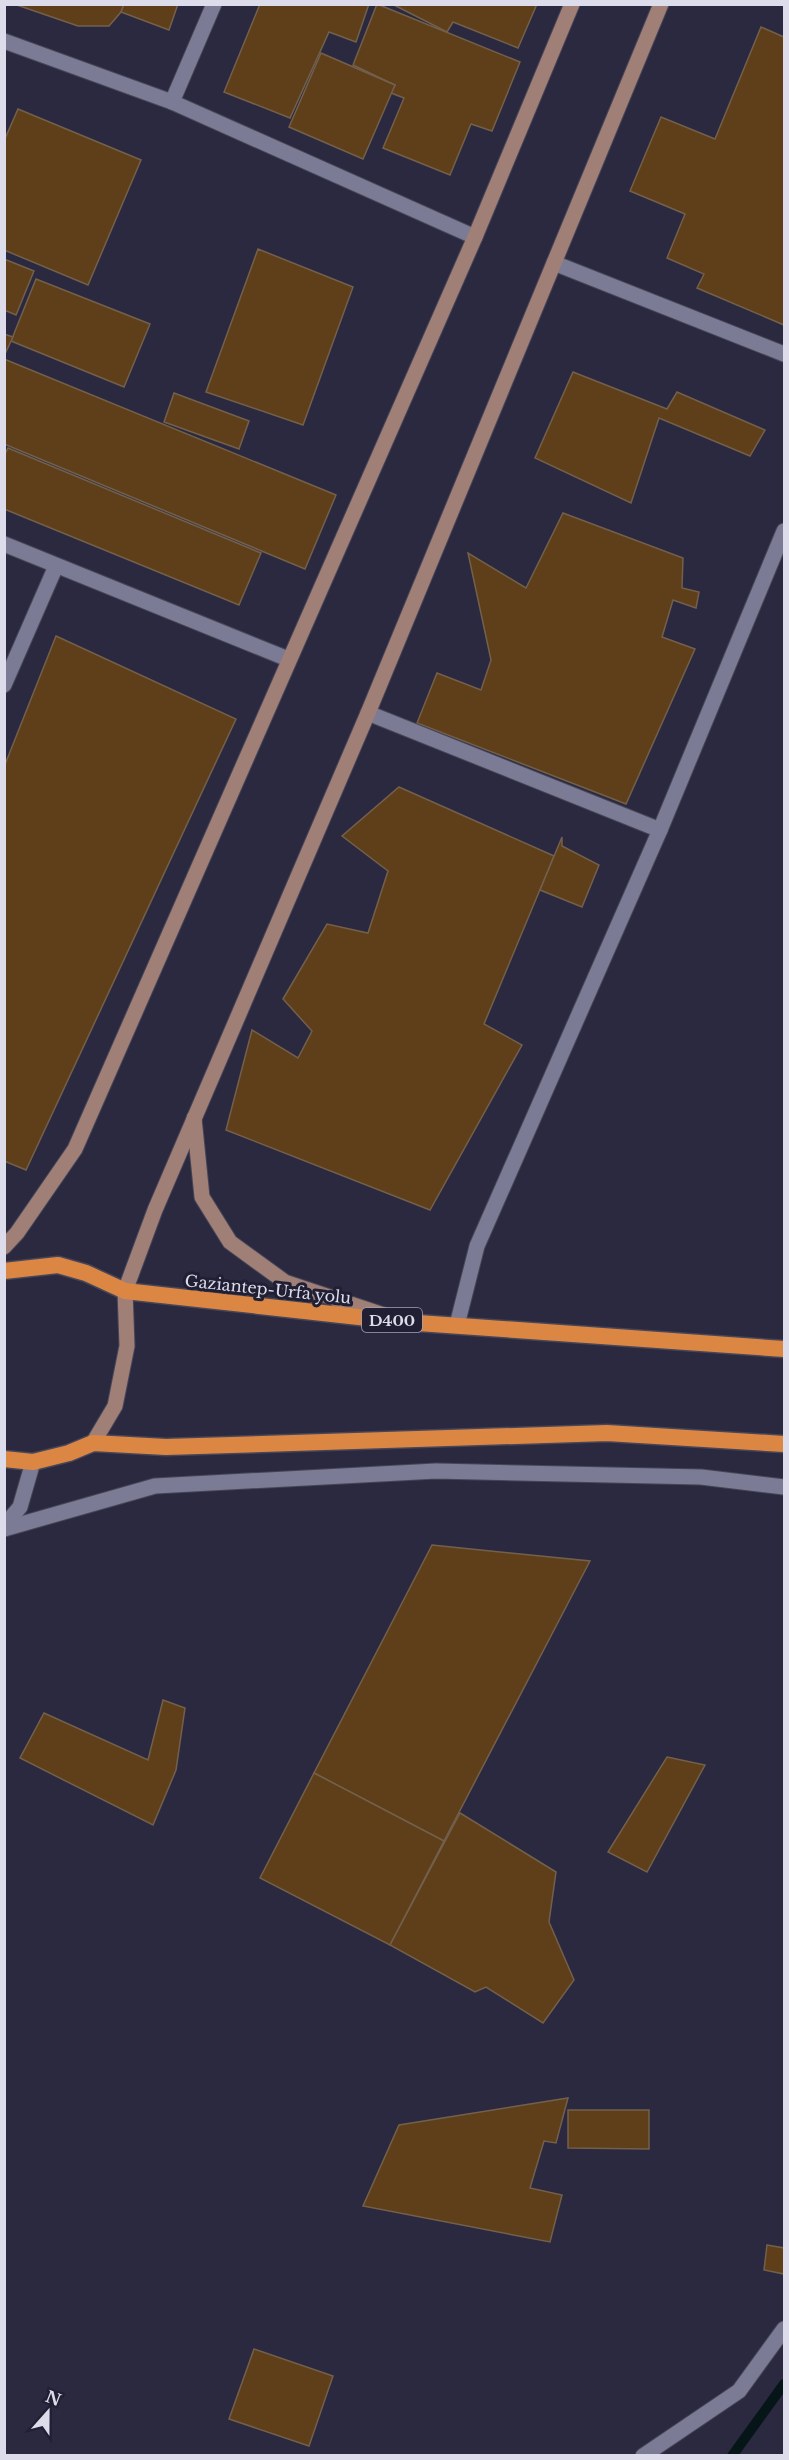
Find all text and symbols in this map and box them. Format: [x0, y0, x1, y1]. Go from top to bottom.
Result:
street label: Gaziantep-Urfa yolu [184, 1270, 352, 1308]
road number: D400 [362, 1308, 422, 1332]
north arrow [18, 2382, 78, 2442]
text: N [43, 2386, 64, 2410]

